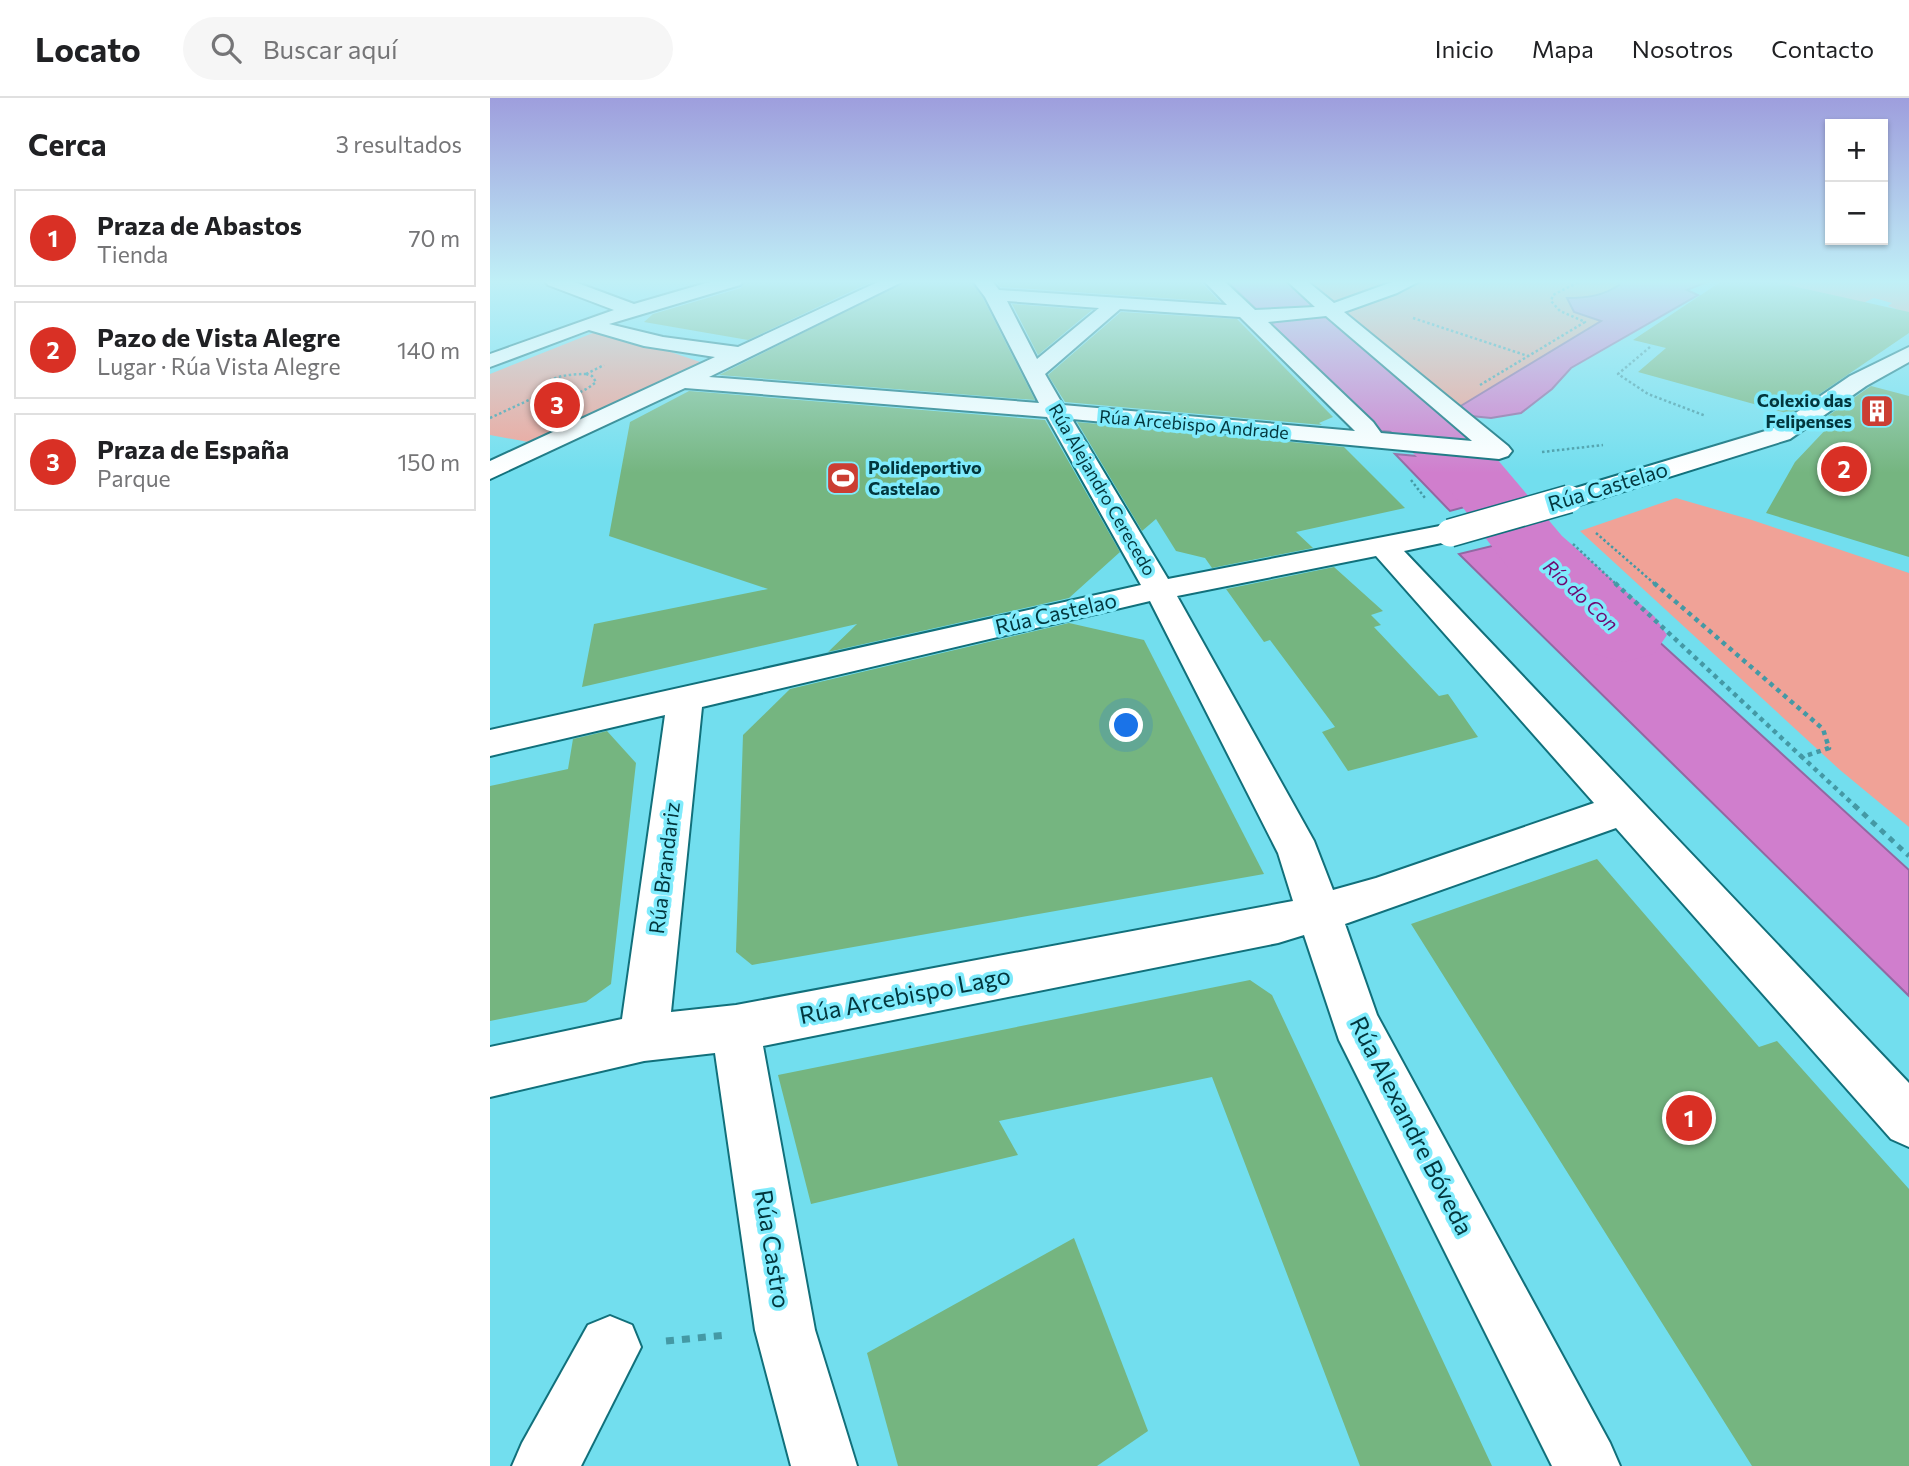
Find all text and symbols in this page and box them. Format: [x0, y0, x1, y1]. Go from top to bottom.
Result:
search box [183, 17, 673, 80]
text: Locato [35, 28, 141, 69]
icon: search [207, 29, 245, 67]
text: Buscar aquí [263, 33, 398, 64]
text: Inicio [1435, 34, 1494, 63]
text: Mapa [1532, 34, 1594, 63]
text: Nosotros [1632, 34, 1733, 63]
text: Contacto [1771, 34, 1874, 63]
map controls [1825, 119, 1888, 245]
button: + [1825, 119, 1888, 182]
text: Cerca [28, 125, 107, 162]
text: 3 resultados [336, 130, 462, 158]
button: − [1825, 182, 1888, 245]
text: Praza de Abastos [97, 209, 302, 240]
text: 1 [48, 224, 58, 252]
text: 70 m [408, 224, 460, 252]
text: Tienda [97, 240, 168, 268]
text: Pazo de Vista Alegre [97, 321, 340, 352]
text: 2 [46, 336, 60, 364]
text: 140 m [397, 336, 460, 364]
text: Lugar · Rúa Vista Alegre [97, 352, 341, 380]
pin: 3 [534, 379, 580, 431]
place label: Colexio das Felipenses [1757, 389, 1852, 432]
building icon: Colexio das Felipenses [1858, 392, 1896, 430]
street label: Rúa Alejandro Cerecedo [1045, 400, 1161, 579]
street label: Rúa Arcebispo Andrade [1098, 405, 1290, 443]
text: Praza de España [97, 433, 289, 464]
pin: 2 [1821, 443, 1867, 495]
text: 3 [46, 448, 60, 476]
text: 150 m [397, 448, 460, 476]
street label: Rúa Castelao [1545, 455, 1670, 516]
place label: Polideportivo Castelao [868, 456, 982, 499]
sports icon: Polideportivo Castelao [824, 459, 862, 497]
text: Parque [97, 464, 171, 492]
water label: Río do Con [1539, 554, 1624, 635]
street label: Rúa Castelao [992, 586, 1119, 639]
your location [1109, 708, 1143, 742]
street label: Rúa Brandariz [643, 800, 684, 935]
street label: Rúa Arcebispo Lago [797, 960, 1013, 1029]
street label: Rúa Alexandre Bóveda [1345, 1011, 1480, 1240]
pin: 1 [1666, 1092, 1712, 1144]
street label: Rúa Castro [750, 1187, 797, 1310]

